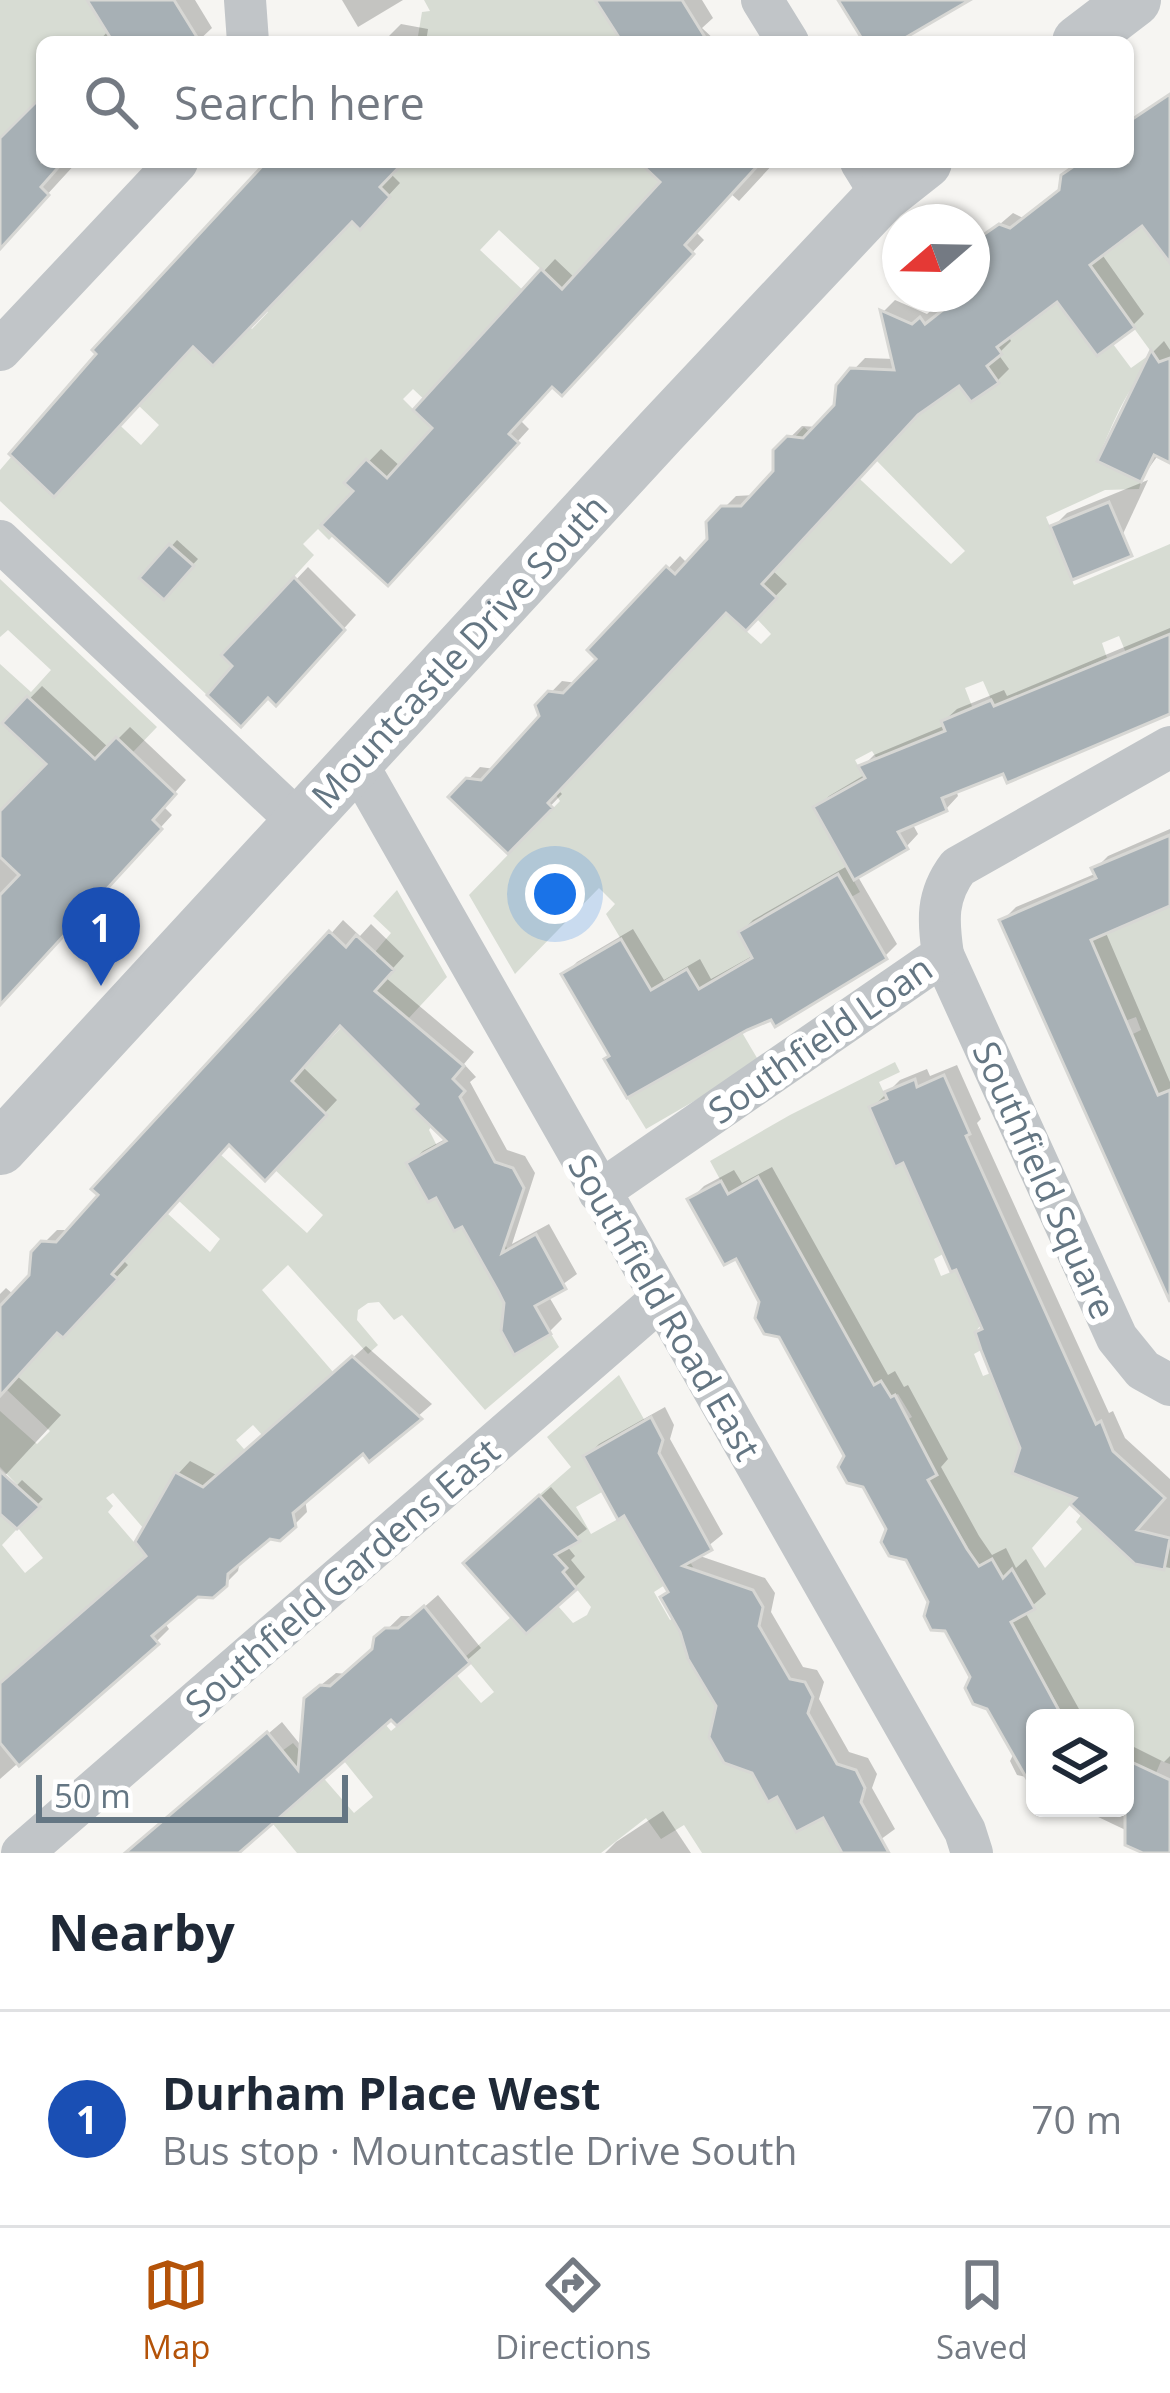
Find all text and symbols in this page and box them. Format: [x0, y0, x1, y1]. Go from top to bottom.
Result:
search box [36, 36, 1134, 168]
icon: search [78, 69, 144, 135]
text: Search here [174, 72, 425, 133]
north arrow [882, 204, 990, 312]
street label: Mountcastle Drive South [300, 483, 618, 819]
your location [525, 864, 585, 924]
pin: 1 [62, 887, 140, 986]
street label: Southfield Loan [698, 944, 942, 1134]
street label: Southfield Square [962, 1033, 1128, 1327]
street label: Southfield Road East [557, 1145, 773, 1469]
street label: Southfield Gardens East [174, 1427, 510, 1727]
map controls [1026, 1709, 1134, 1817]
button: layers [1026, 1709, 1134, 1817]
scale bar [36, 1769, 348, 1822]
text: 50 m [54, 1773, 131, 1818]
text: Nearby [48, 1896, 235, 1966]
text: Durham Place West [162, 2062, 601, 2123]
text: 1 [76, 2092, 98, 2145]
text: 70 m [1031, 2092, 1122, 2145]
text: Bus stop · Mountcastle Drive South [162, 2123, 797, 2176]
tab: Map [142, 2252, 211, 2369]
tab: Directions [495, 2252, 651, 2369]
tab: Saved [936, 2252, 1028, 2369]

